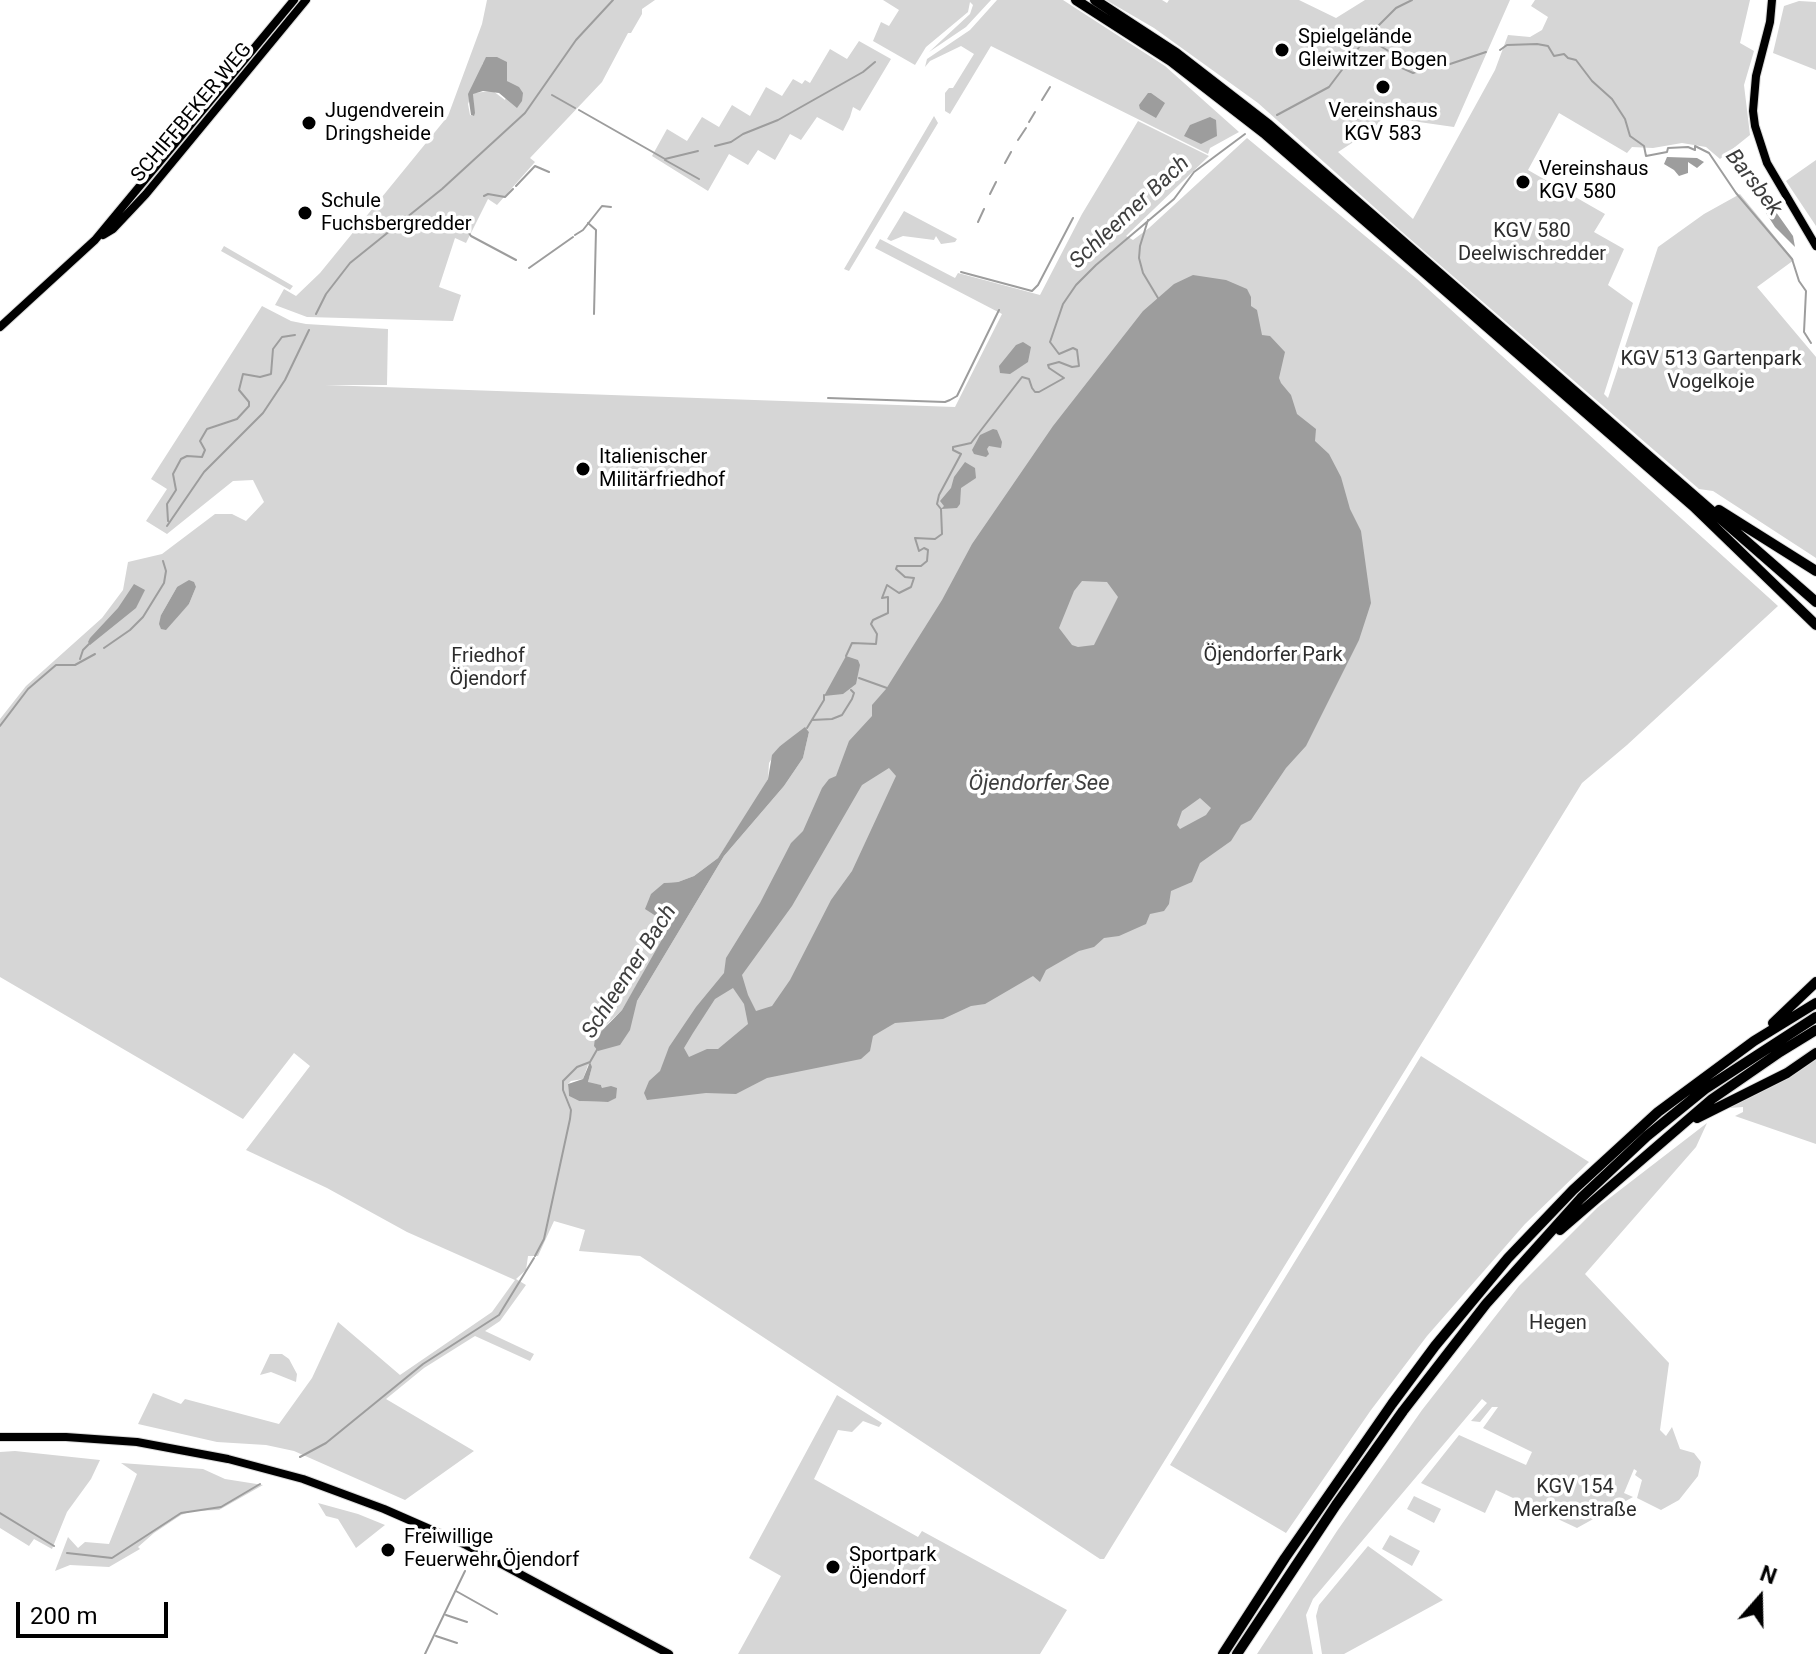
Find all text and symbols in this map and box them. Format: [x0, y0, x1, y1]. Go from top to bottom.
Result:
place label: Spielgelände Gleiwitzer Bogen [1298, 26, 1447, 73]
street label: SCHIFFBEKER WEG [127, 38, 257, 188]
marker: Spielgelände Gleiwitzer Bogen [1273, 41, 1291, 59]
marker: Vereinshaus KGV 583 [1374, 78, 1392, 96]
place label: Jugendverein Dringsheide [325, 100, 444, 147]
place label: Vereinshaus KGV 583 [1328, 100, 1438, 147]
marker: Jugendverein Dringsheide [300, 114, 318, 132]
water label: Barsbek [1719, 144, 1787, 222]
water label: Schleemer Bach [1065, 151, 1195, 275]
place label: Vereinshaus KGV 580 [1539, 158, 1649, 205]
marker: Vereinshaus KGV 580 [1514, 173, 1532, 191]
place label: Schule Fuchsbergredder [321, 190, 471, 237]
marker: Schule Fuchsbergredder [296, 204, 314, 222]
park label: KGV 580 Deelwischredder [1458, 220, 1606, 267]
park label: KGV 513 Gartenpark Vogelkoje [1620, 348, 1802, 395]
place label: Italienischer Militärfriedhof [599, 446, 725, 493]
marker: Italienischer Militärfriedhof [574, 460, 592, 478]
park label: Öjendorfer Park [1203, 644, 1343, 668]
park label: Friedhof Öjendorf [450, 645, 526, 692]
water label: Öjendorfer See [969, 771, 1109, 797]
water label: Schleemer Bach [577, 900, 683, 1044]
park label: Hegen [1529, 1312, 1587, 1336]
park label: KGV 154 Merkenstraße [1513, 1476, 1637, 1523]
place label: Freiwillige Feuerwehr Öjendorf [404, 1526, 579, 1573]
marker: Freiwillige Feuerwehr Öjendorf [379, 1541, 397, 1559]
place label: Sportpark Öjendorf [849, 1544, 936, 1591]
marker: Sportpark Öjendorf [824, 1558, 842, 1576]
north arrow [1720, 1558, 1800, 1638]
text: N [1757, 1561, 1780, 1589]
scale bar [20, 1586, 172, 1636]
text: 200 m [30, 1602, 97, 1630]

